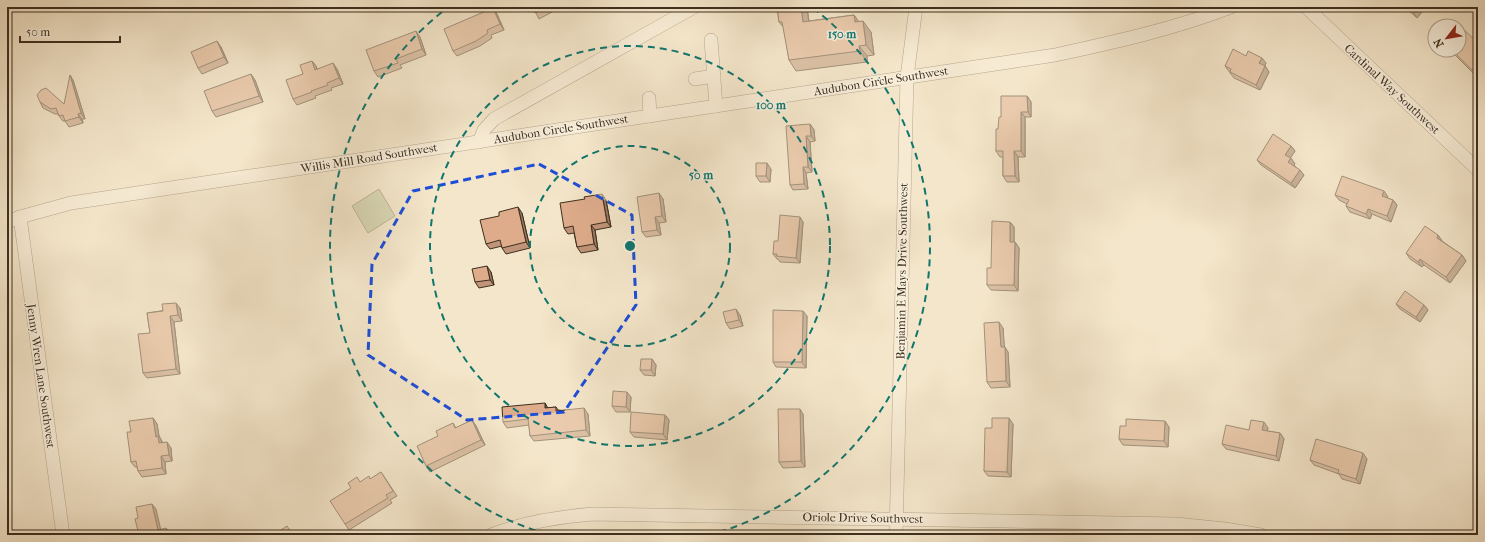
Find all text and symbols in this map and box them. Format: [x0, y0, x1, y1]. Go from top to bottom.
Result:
scale bar [20, 18, 120, 44]
north arrow [1427, 18, 1467, 58]
text: 50 m [26, 25, 50, 39]
text: 150 m [828, 27, 857, 41]
text: N [1431, 35, 1447, 50]
street label: Cardinal Way Southwest [1341, 41, 1443, 137]
street label: Audubon Circle Southwest [812, 63, 950, 99]
text: 100 m [756, 98, 787, 112]
street label: Audubon Circle Southwest [492, 111, 630, 147]
street label: Willis Mill Road Southwest [299, 140, 439, 176]
text: 50 m [689, 168, 714, 182]
street label: Benjamin E Mays Drive Southwest [893, 182, 911, 360]
centre of rings [623, 239, 637, 253]
street label: Jenny Wren Lane Southwest [24, 302, 58, 450]
street label: Oriole Drive Southwest [803, 510, 924, 526]

